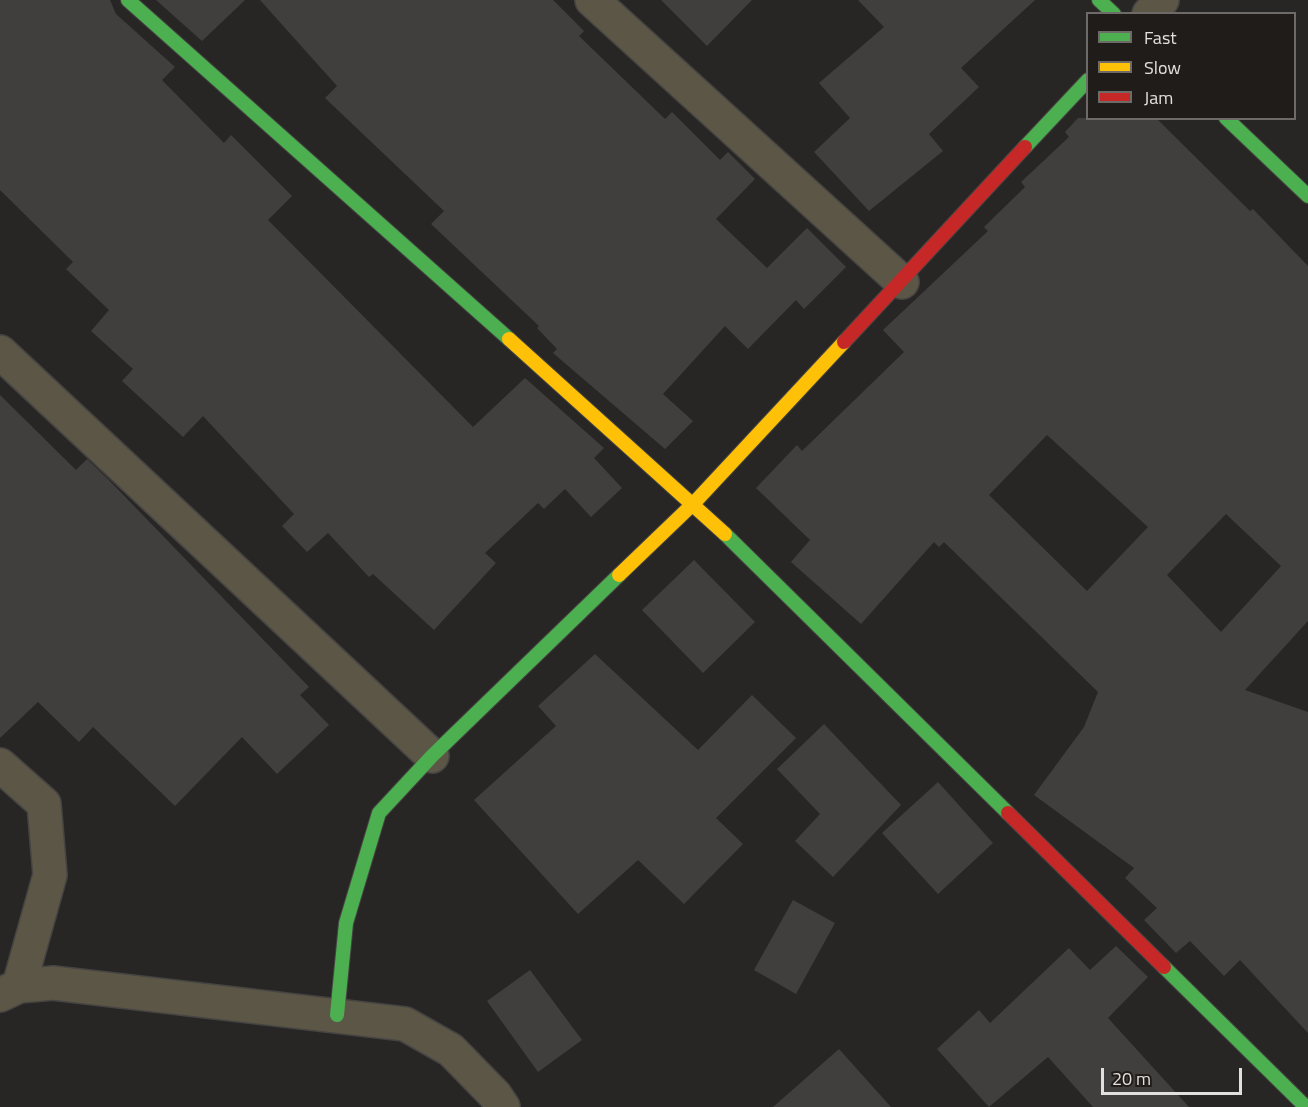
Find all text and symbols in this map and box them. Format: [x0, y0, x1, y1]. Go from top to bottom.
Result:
legend [1086, 12, 1296, 120]
text: Fast [1144, 24, 1177, 51]
text: Slow [1144, 54, 1181, 81]
text: Jam [1144, 84, 1173, 111]
scale bar [1104, 1056, 1245, 1094]
text: 20 m [1112, 1065, 1151, 1092]

